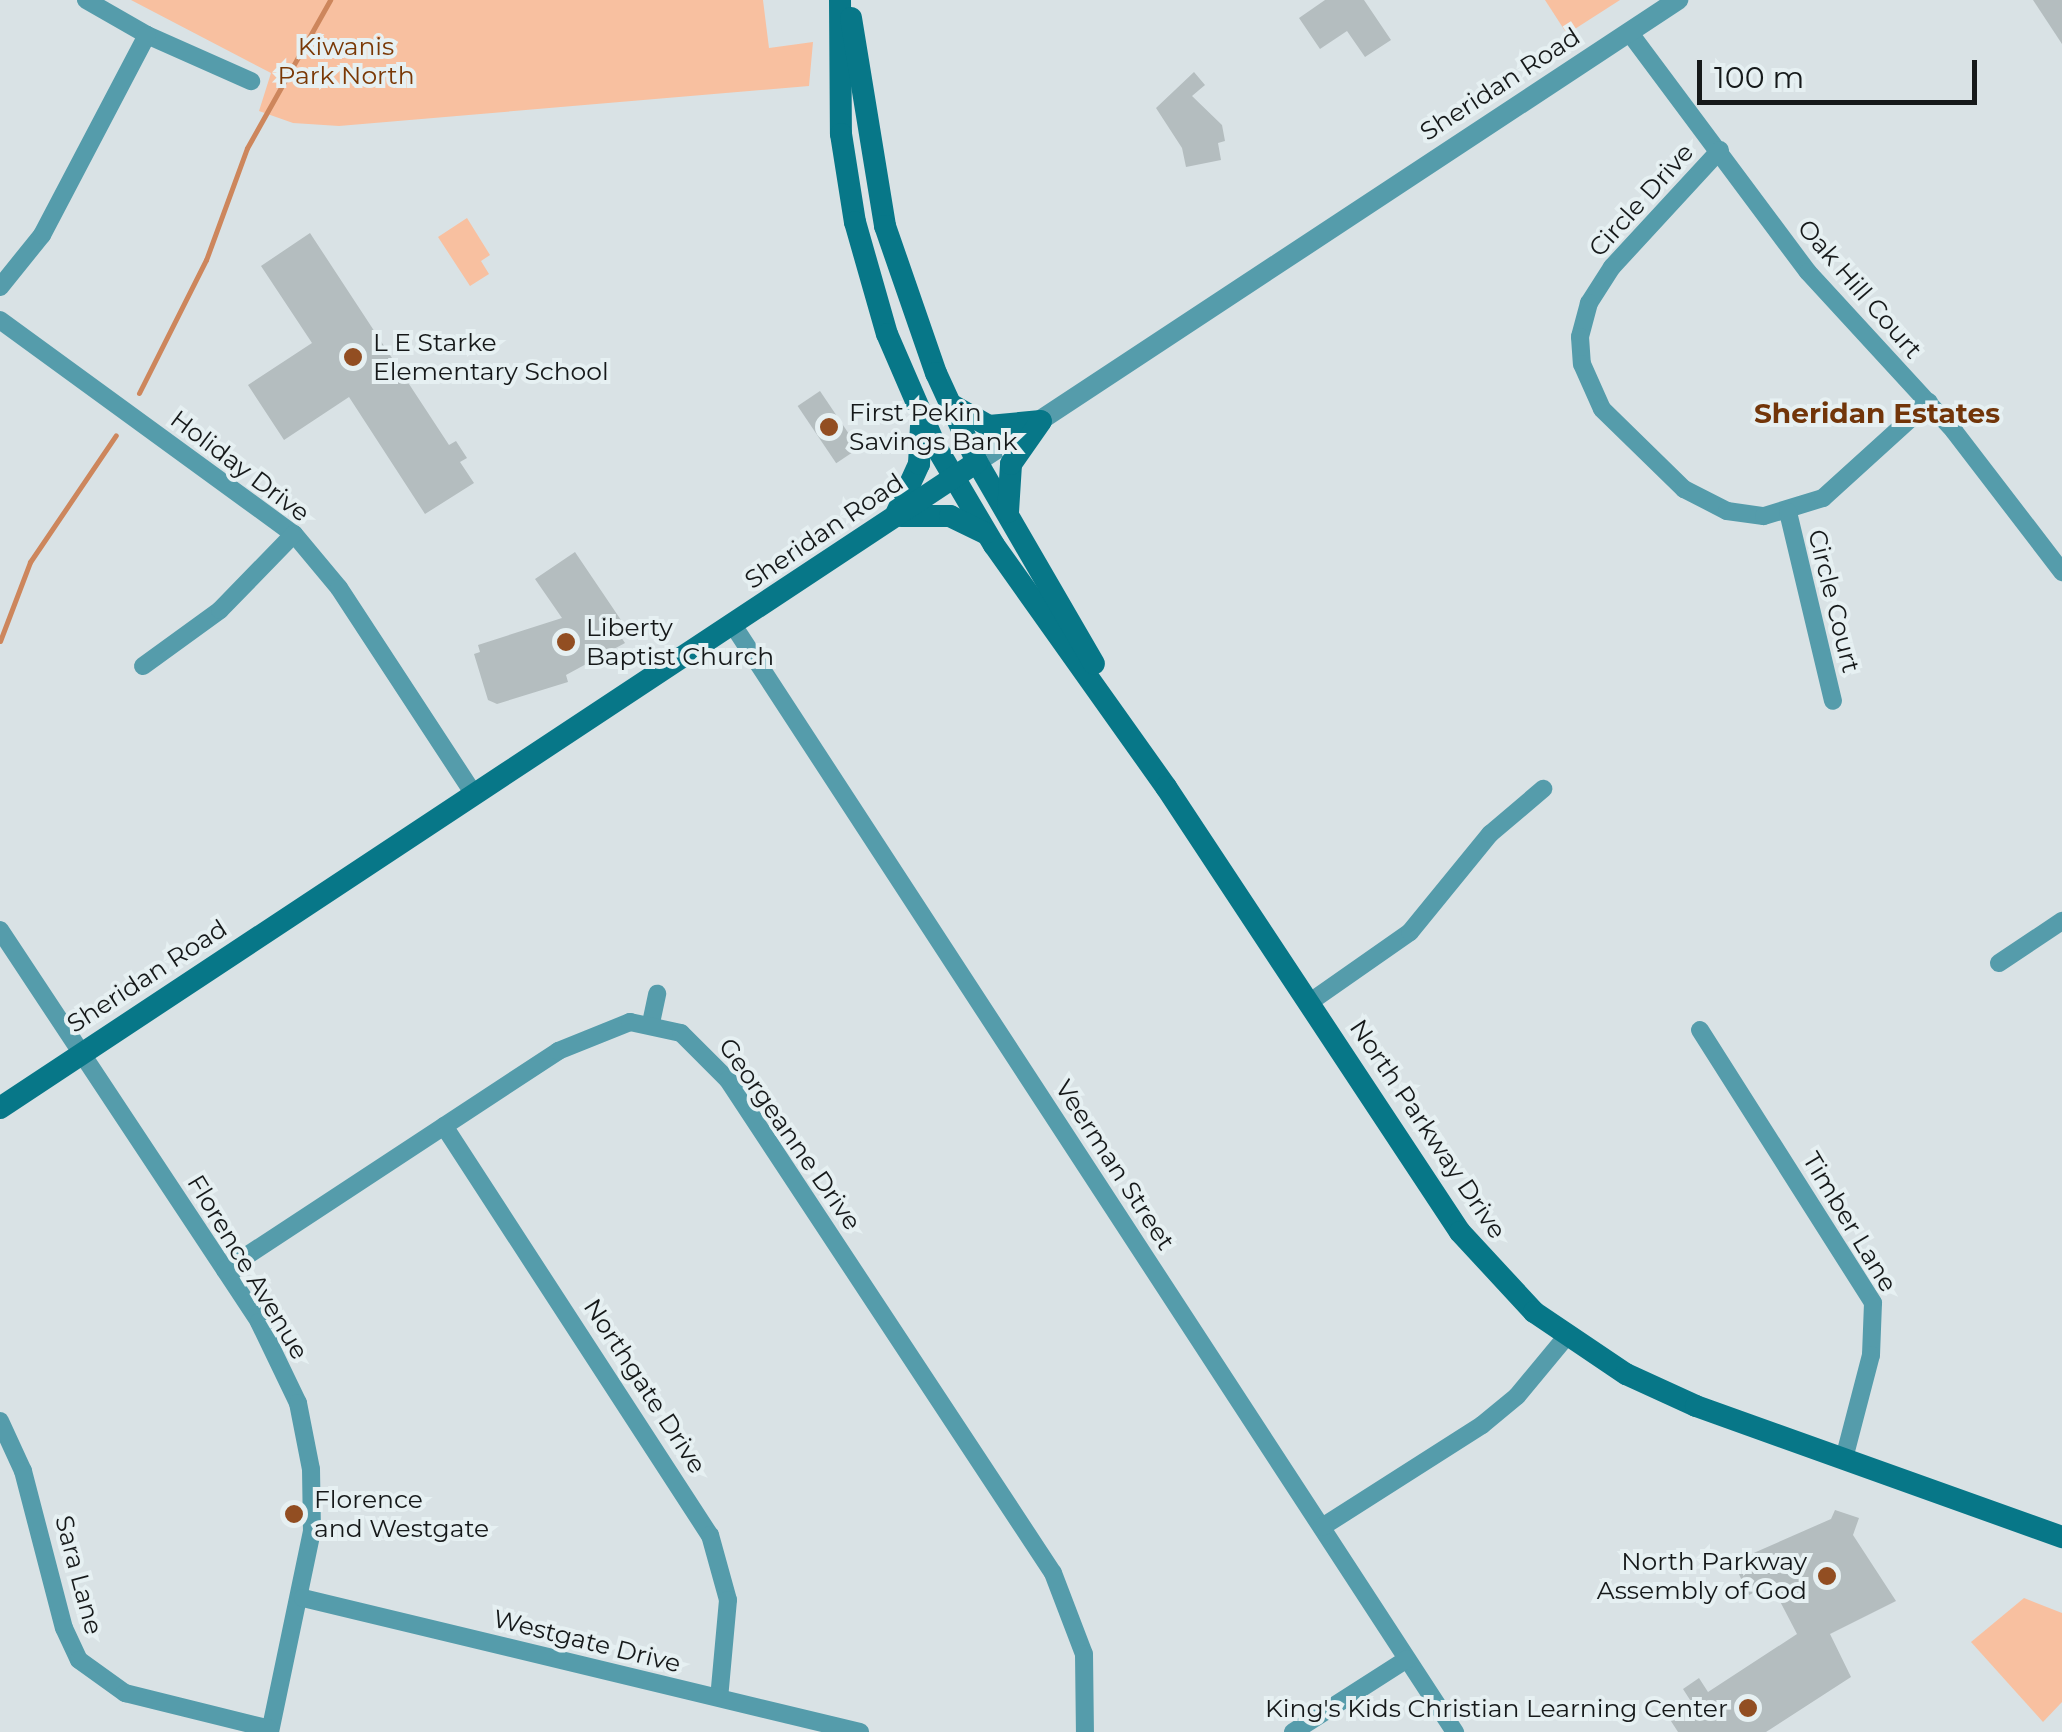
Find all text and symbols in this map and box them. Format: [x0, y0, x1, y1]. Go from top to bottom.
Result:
street label: Sheridan Road [1414, 21, 1586, 147]
park label: Kiwanis Park North [277, 32, 415, 91]
scale bar [1702, 40, 1982, 102]
text: 100 m [1714, 59, 1804, 96]
street label: Circle Drive [1582, 137, 1700, 263]
street label: Oak Hill Court [1791, 213, 1929, 365]
place label: L E Starke Elementary School [373, 328, 609, 387]
marker: L E Starke Elementary School [342, 346, 364, 368]
district label: Sheridan Estates [1754, 396, 2000, 430]
place label: First Pekin Savings Bank [849, 398, 1017, 457]
street label: Holiday Drive [165, 404, 315, 528]
marker: First Pekin Savings Bank [818, 416, 840, 438]
street label: Sheridan Road [739, 467, 909, 595]
street label: Circle Court [1802, 526, 1866, 676]
place label: Liberty Baptist Church [586, 613, 774, 672]
marker: Liberty Baptist Church [555, 631, 577, 653]
street label: Sheridan Road [61, 913, 233, 1039]
street label: North Parkway Drive [1343, 1014, 1513, 1244]
street label: Georgeanne Drive [713, 1032, 867, 1236]
street label: Veerman Street [1049, 1074, 1181, 1256]
street label: Timber Lane [1797, 1147, 1903, 1297]
street label: Florence Avenue [181, 1169, 315, 1365]
street label: Northgate Drive [577, 1293, 713, 1479]
place label: Florence and Westgate [314, 1485, 489, 1544]
marker: Florence and Westgate [283, 1503, 305, 1525]
street label: Sara Lane [49, 1512, 109, 1638]
place label: North Parkway Assembly of God [1597, 1547, 1807, 1606]
marker: North Parkway Assembly of God [1816, 1565, 1838, 1587]
street label: Westgate Drive [490, 1603, 684, 1679]
place label: King's Kids Christian Learning Center [1265, 1693, 1728, 1723]
marker: King's Kids Christian Learning Center [1737, 1697, 1759, 1719]

